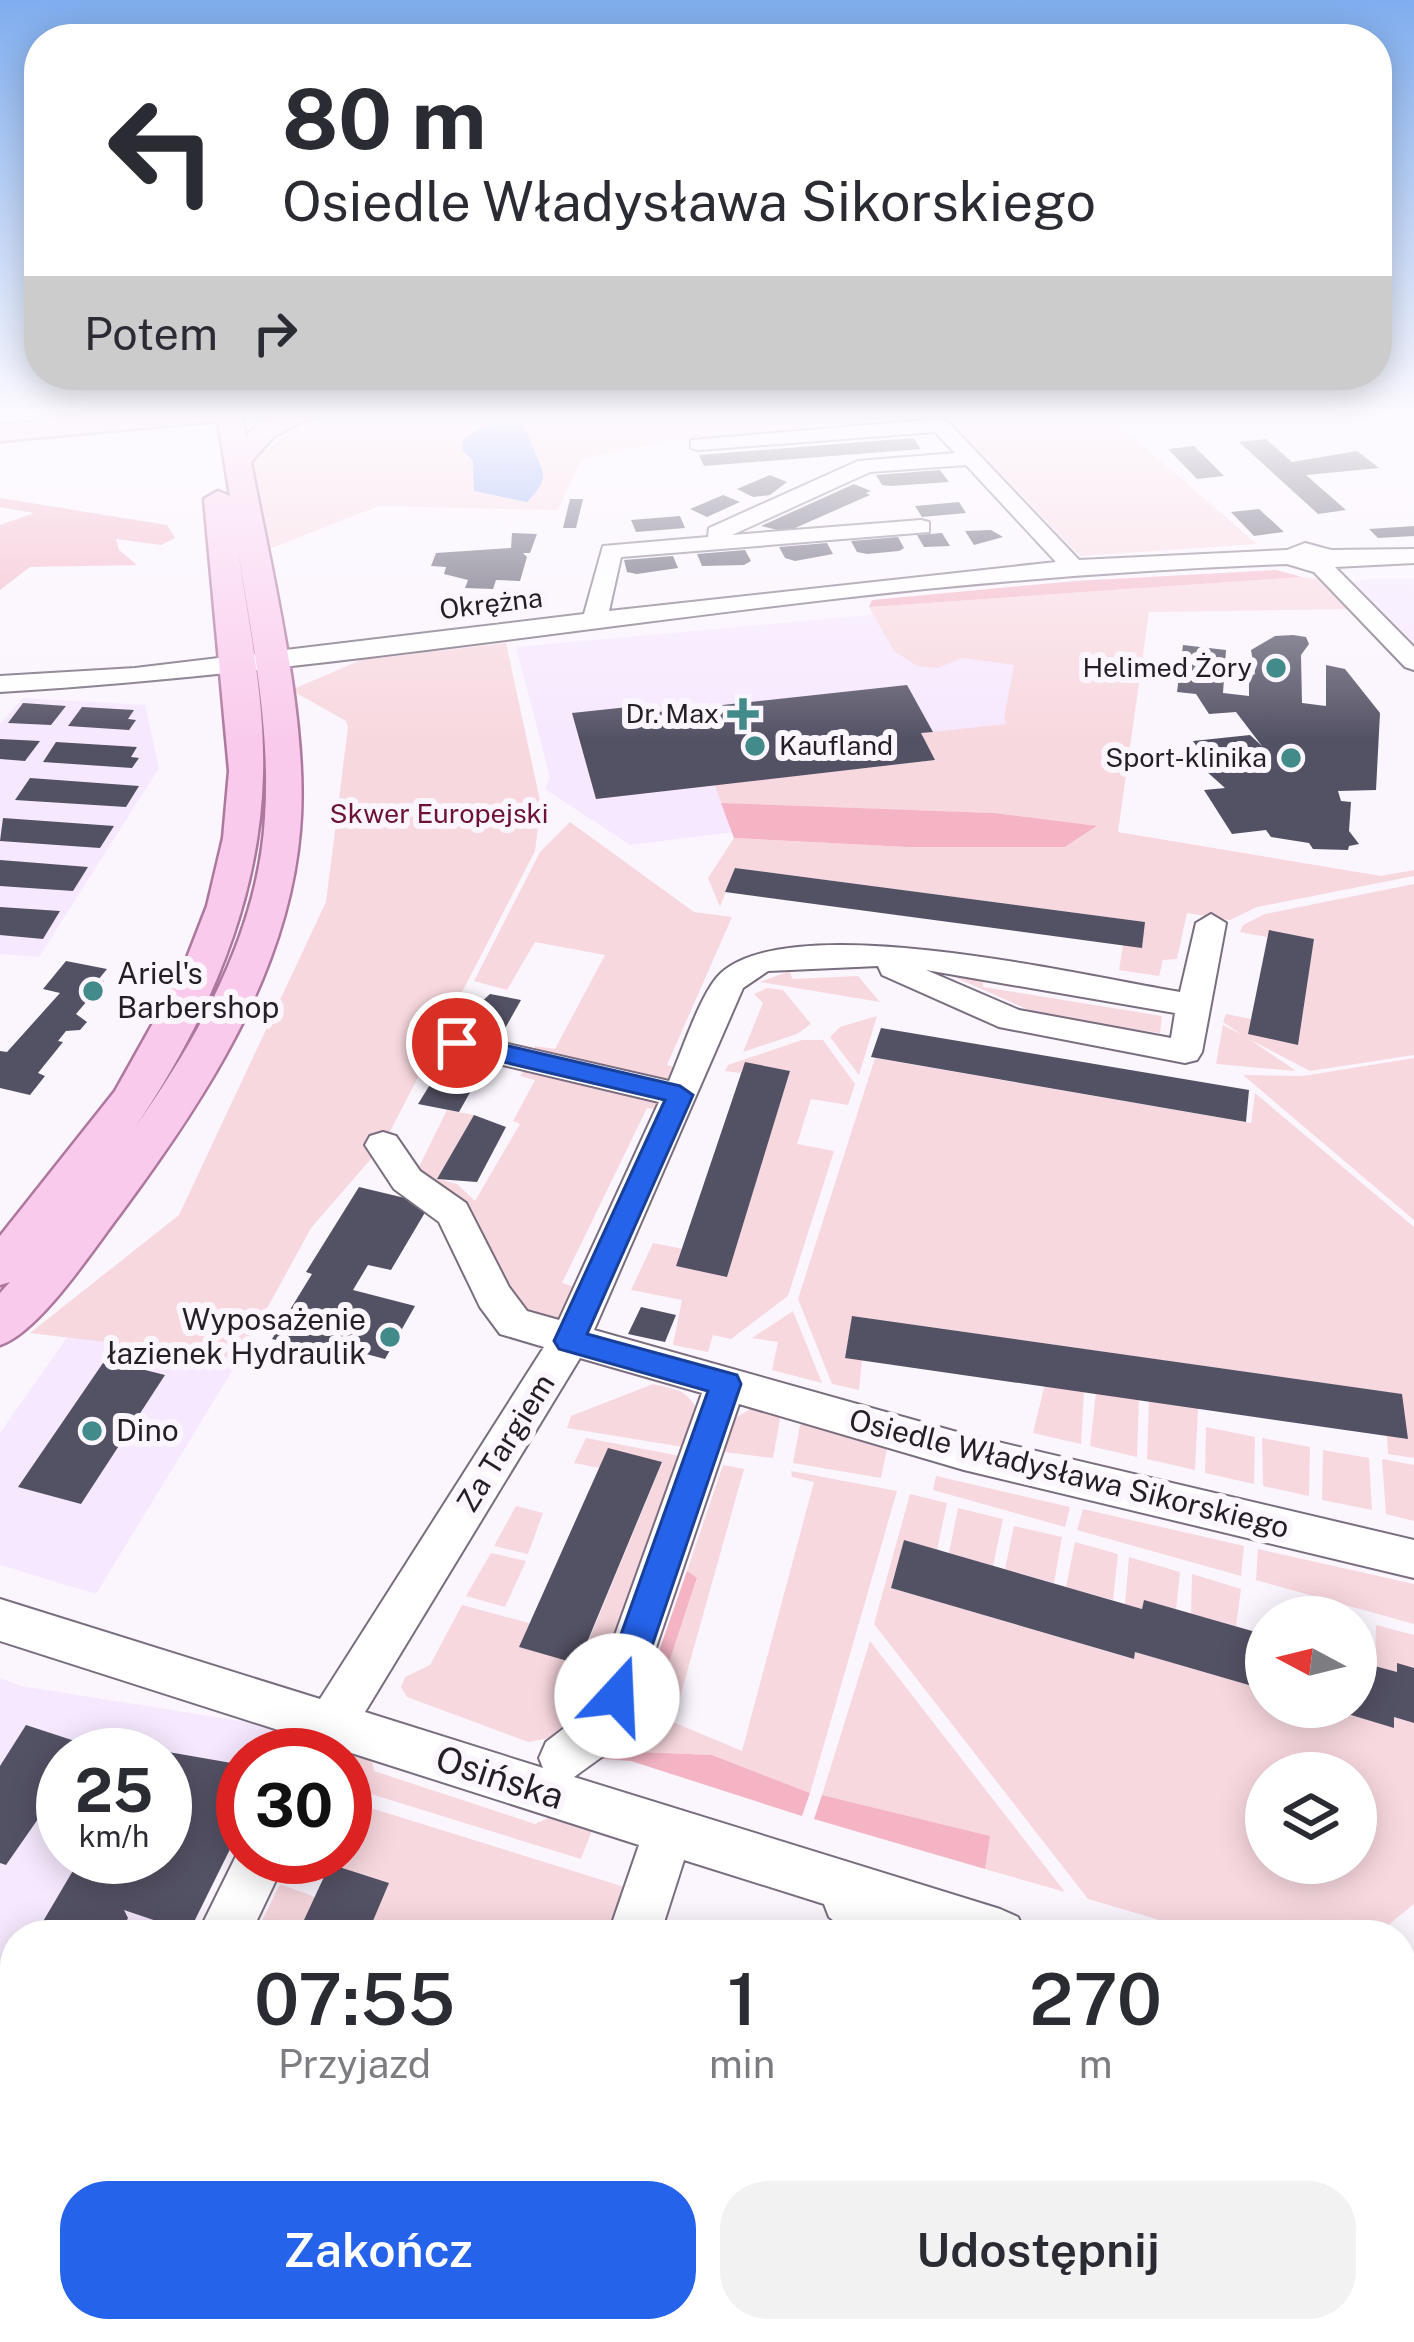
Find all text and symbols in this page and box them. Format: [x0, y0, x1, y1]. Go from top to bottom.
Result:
text: 80 m [282, 69, 486, 168]
icon: left [84, 72, 240, 228]
text: Osiedle Władysława Sikorskiego [282, 170, 1096, 233]
icon: right [242, 300, 308, 366]
text: Potem [84, 307, 218, 360]
street label: Okrężna [438, 581, 544, 625]
place label: Helimed Żory [1083, 651, 1252, 683]
marker: Helimed Żory [1263, 655, 1289, 681]
place label: Dr. Max [626, 697, 719, 729]
marker: Dr. Max [730, 701, 756, 727]
place label: Kaufland [779, 729, 893, 761]
marker: Kaufland [742, 733, 768, 759]
place label: Sport-klinika [1105, 741, 1267, 773]
marker: Sport-klinika [1278, 745, 1304, 771]
park label: Skwer Europejski [330, 797, 548, 829]
place label: Ariel's Barbershop [117, 955, 279, 1025]
marker: Ariel's Barbershop [80, 978, 106, 1004]
pin [406, 992, 508, 1094]
icon: arrive [424, 1010, 490, 1076]
place label: Wyposażenie łazienek Hydraulik [106, 1301, 366, 1371]
marker: Wyposażenie łazienek Hydraulik [377, 1324, 403, 1350]
street label: Za Targiem [449, 1367, 562, 1518]
street label: Osiedle Władysława Sikorskiego [845, 1401, 1293, 1545]
place label: Dino [116, 1412, 179, 1448]
marker: Dino [79, 1418, 105, 1444]
north arrow [1245, 1596, 1377, 1728]
map controls [1245, 1596, 1377, 1884]
position arrow [554, 1633, 680, 1759]
speed limit sign: 30 [216, 1728, 372, 1884]
street label: Osińska [431, 1737, 569, 1817]
button: layers [1245, 1752, 1377, 1884]
text: 25 [75, 1755, 153, 1826]
text: km/h [79, 1818, 149, 1854]
text: 07:55 [254, 1957, 455, 2041]
text: 1 [727, 1957, 757, 2041]
text: 270 [1029, 1957, 1162, 2041]
text: Przyjazd [278, 2041, 431, 2087]
text: min [709, 2041, 775, 2087]
text: m [1079, 2041, 1112, 2087]
button: Zakończ [60, 2181, 696, 2319]
button: Udostępnij [720, 2181, 1356, 2319]

